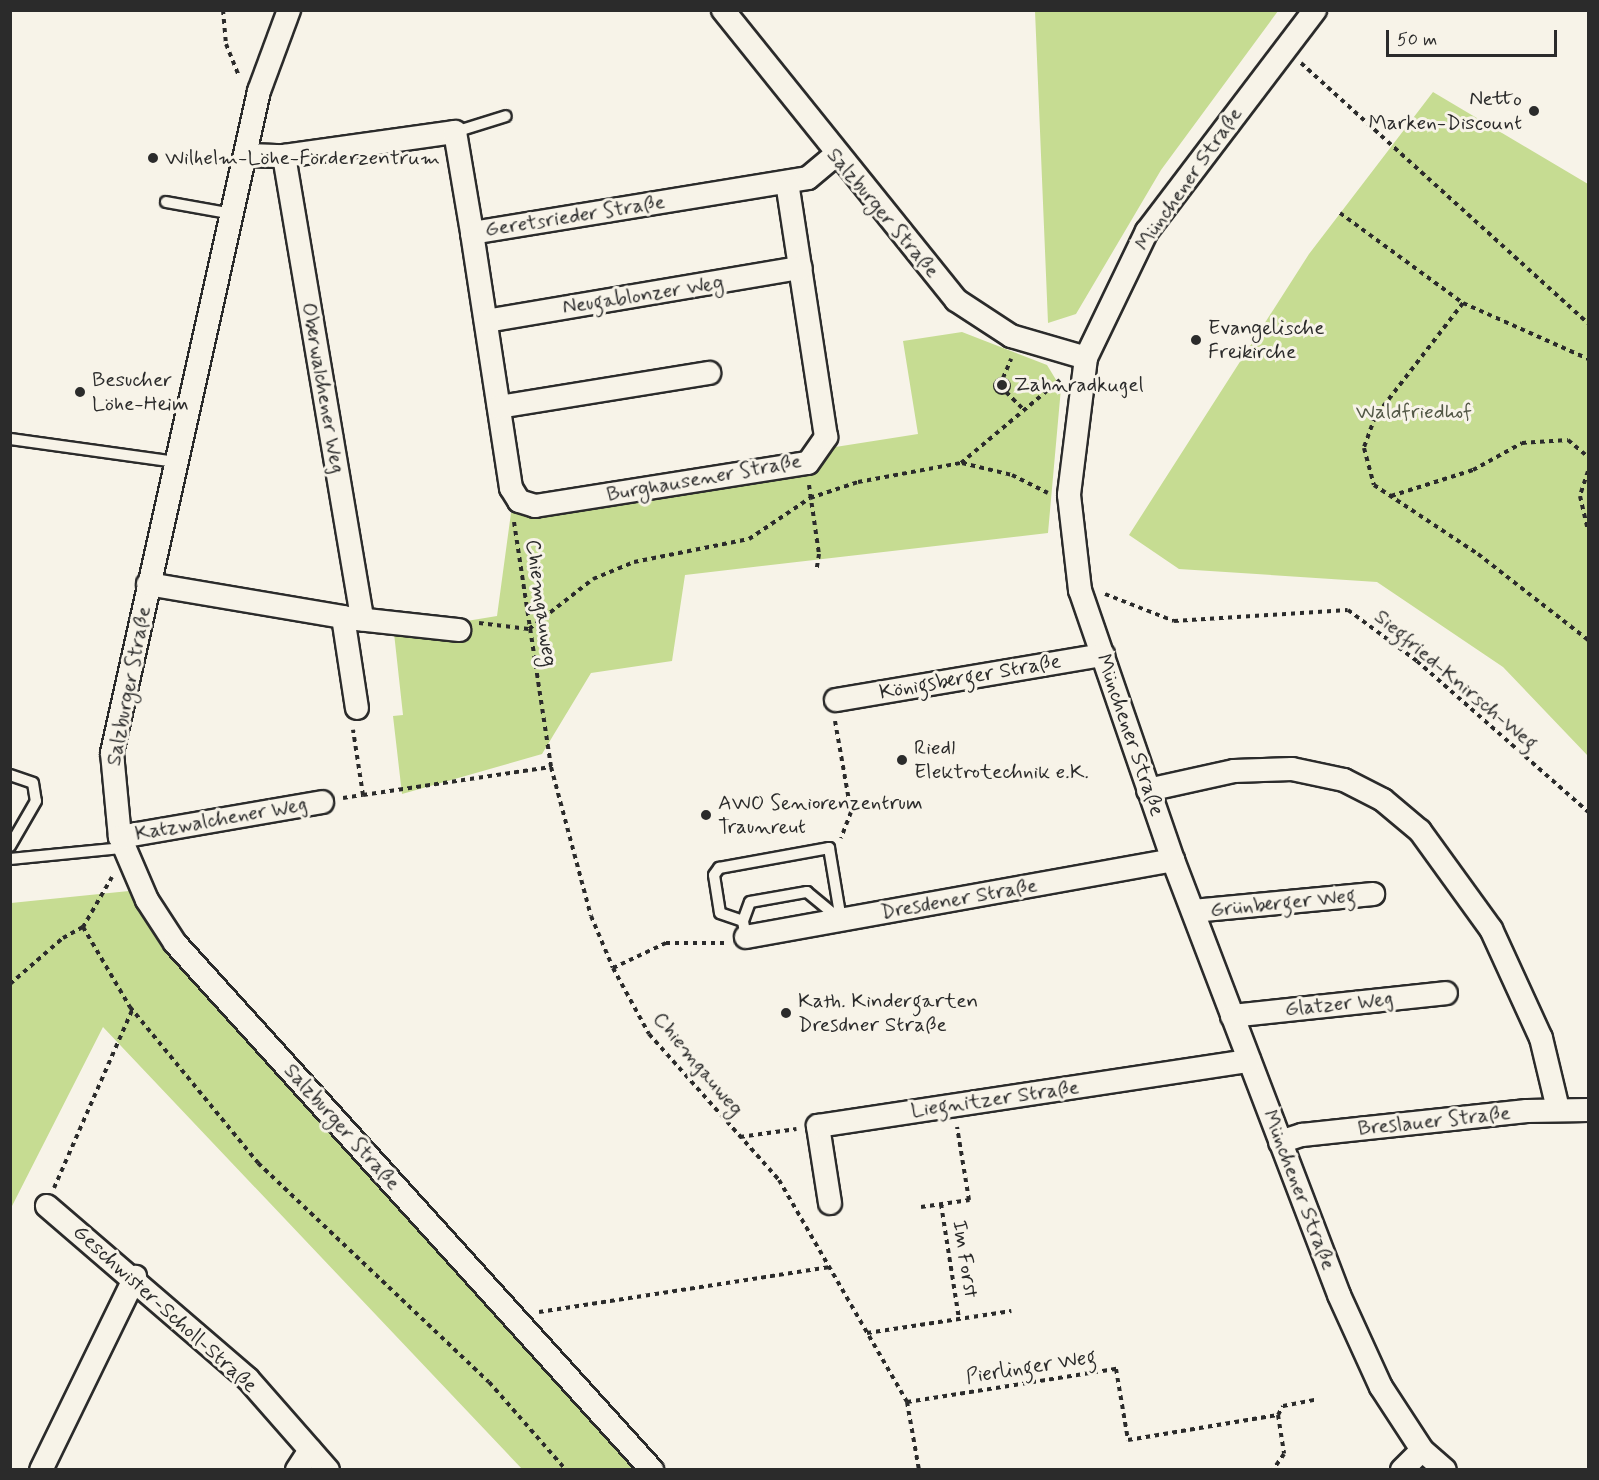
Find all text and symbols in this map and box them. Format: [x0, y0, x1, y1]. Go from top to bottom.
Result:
scale bar [1389, 18, 1560, 56]
text: 50 m [1397, 28, 1437, 52]
place label: Netto Marken-Discount [1368, 86, 1522, 136]
street label: Münchener Straße [1131, 104, 1247, 254]
marker: Netto Marken-Discount [1527, 104, 1541, 118]
street label: Salzburger Straße [821, 143, 945, 283]
place label: Wilhelm-Löhe-Förderzentrum [165, 145, 440, 171]
marker: Wilhelm-Löhe-Förderzentrum [146, 151, 160, 165]
street label: Geretsrieder Straße [483, 189, 667, 243]
street label: Neugablonzer Weg [560, 270, 726, 320]
street label: Oberwalchener Weg [295, 299, 351, 477]
place label: Evangelische Freikirche [1208, 315, 1324, 365]
marker: Evangelische Freikirche [1189, 333, 1203, 347]
place label: Besucher Löhe-Heim [92, 367, 189, 417]
place label: Zahnradkugel [1014, 372, 1144, 398]
marker: Zahnradkugel [995, 378, 1009, 392]
marker: Besucher Löhe-Heim [73, 385, 87, 399]
park label: Waldfriedhof [1356, 399, 1472, 425]
street label: Burghausener Straße [605, 448, 803, 508]
street label: Chiemgauweg [520, 538, 562, 668]
street label: Salzburger Straße [101, 604, 157, 768]
street label: Siegfried-Knirsch-Weg [1369, 604, 1543, 756]
street label: Königsberger Straße [877, 649, 1063, 705]
street label: Münchener Straße [1091, 652, 1169, 818]
place label: Riedl Elektrotechnik e.K. [914, 735, 1090, 785]
marker: Riedl Elektrotechnik e.K. [895, 753, 909, 767]
place label: AWO Seniorenzentrum Traunreut [718, 790, 938, 840]
street label: Katzwalchener Weg [132, 791, 310, 847]
marker: AWO Seniorenzentrum Traunreut [699, 808, 713, 822]
street label: Dresdener Straße [879, 873, 1039, 925]
street label: Grünberger Weg [1209, 883, 1357, 923]
street label: Glatzer Weg [1282, 986, 1396, 1022]
place label: Kath. Kindergarten Dresdner Straße [798, 988, 978, 1038]
marker: Kath. Kindergarten Dresdner Straße [779, 1006, 793, 1020]
street label: Chiemgauweg [647, 1007, 749, 1121]
street label: Salzburger Straße [278, 1058, 406, 1196]
street label: Liegnitzer Straße [909, 1075, 1081, 1123]
street label: Breslauer Straße [1357, 1100, 1511, 1142]
street label: Münchener Straße [1257, 1108, 1341, 1272]
street label: Im Forst [947, 1219, 983, 1299]
street label: Geschwister-Scholl-Straße [68, 1220, 262, 1398]
street label: Pierlinger Weg [964, 1344, 1098, 1390]

